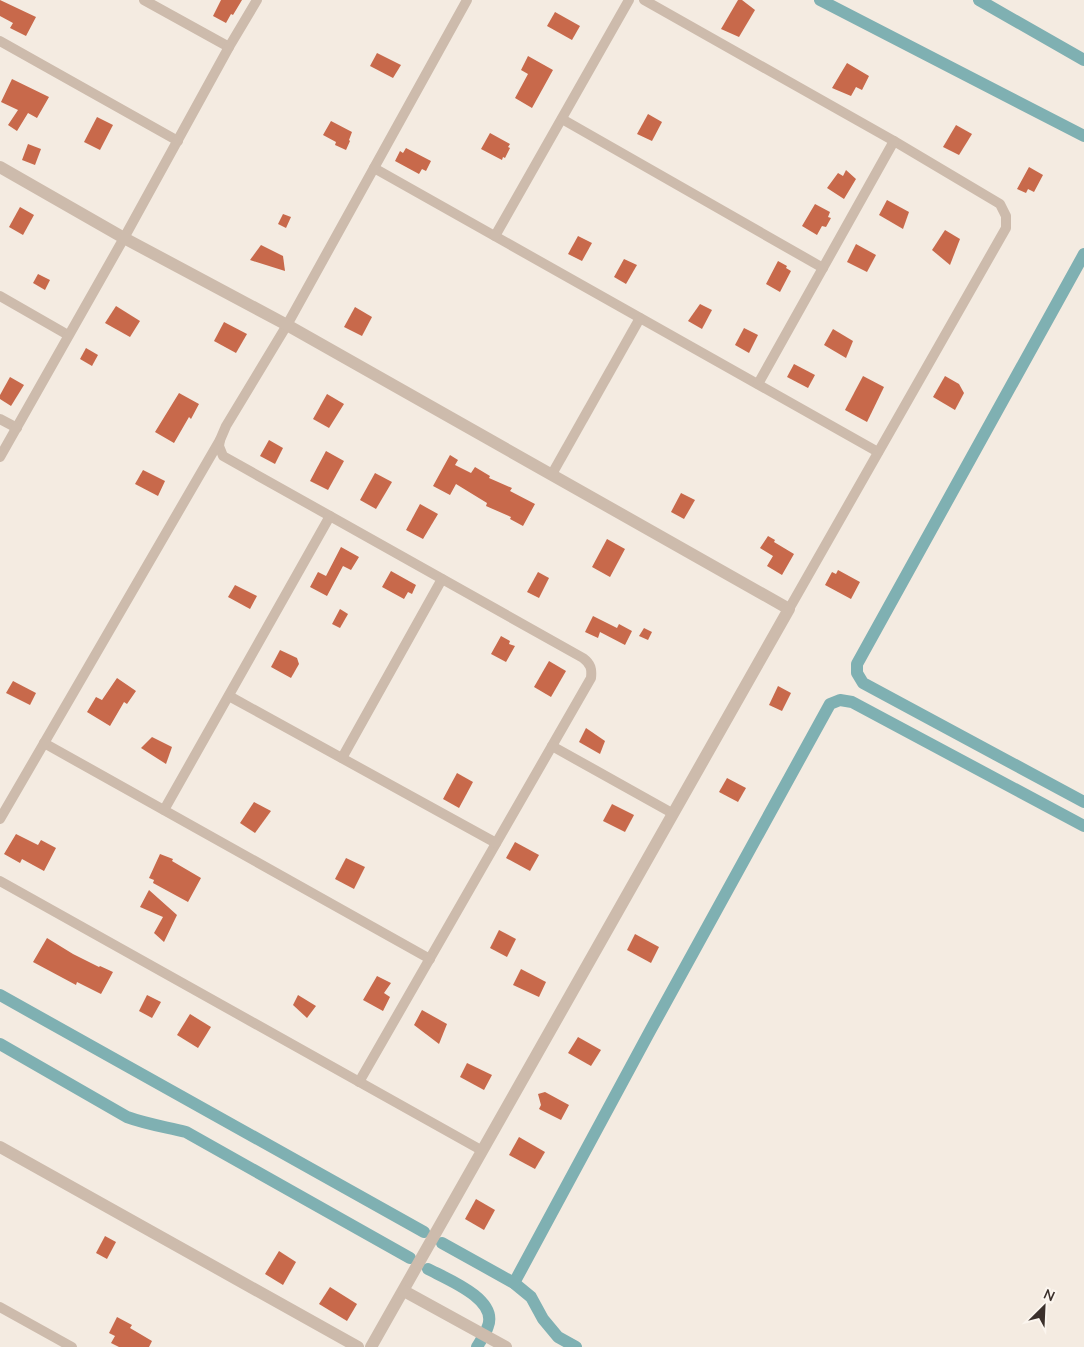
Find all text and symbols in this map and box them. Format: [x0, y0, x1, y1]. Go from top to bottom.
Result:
north arrow [1019, 1282, 1069, 1332]
text: N [1040, 1285, 1058, 1306]

